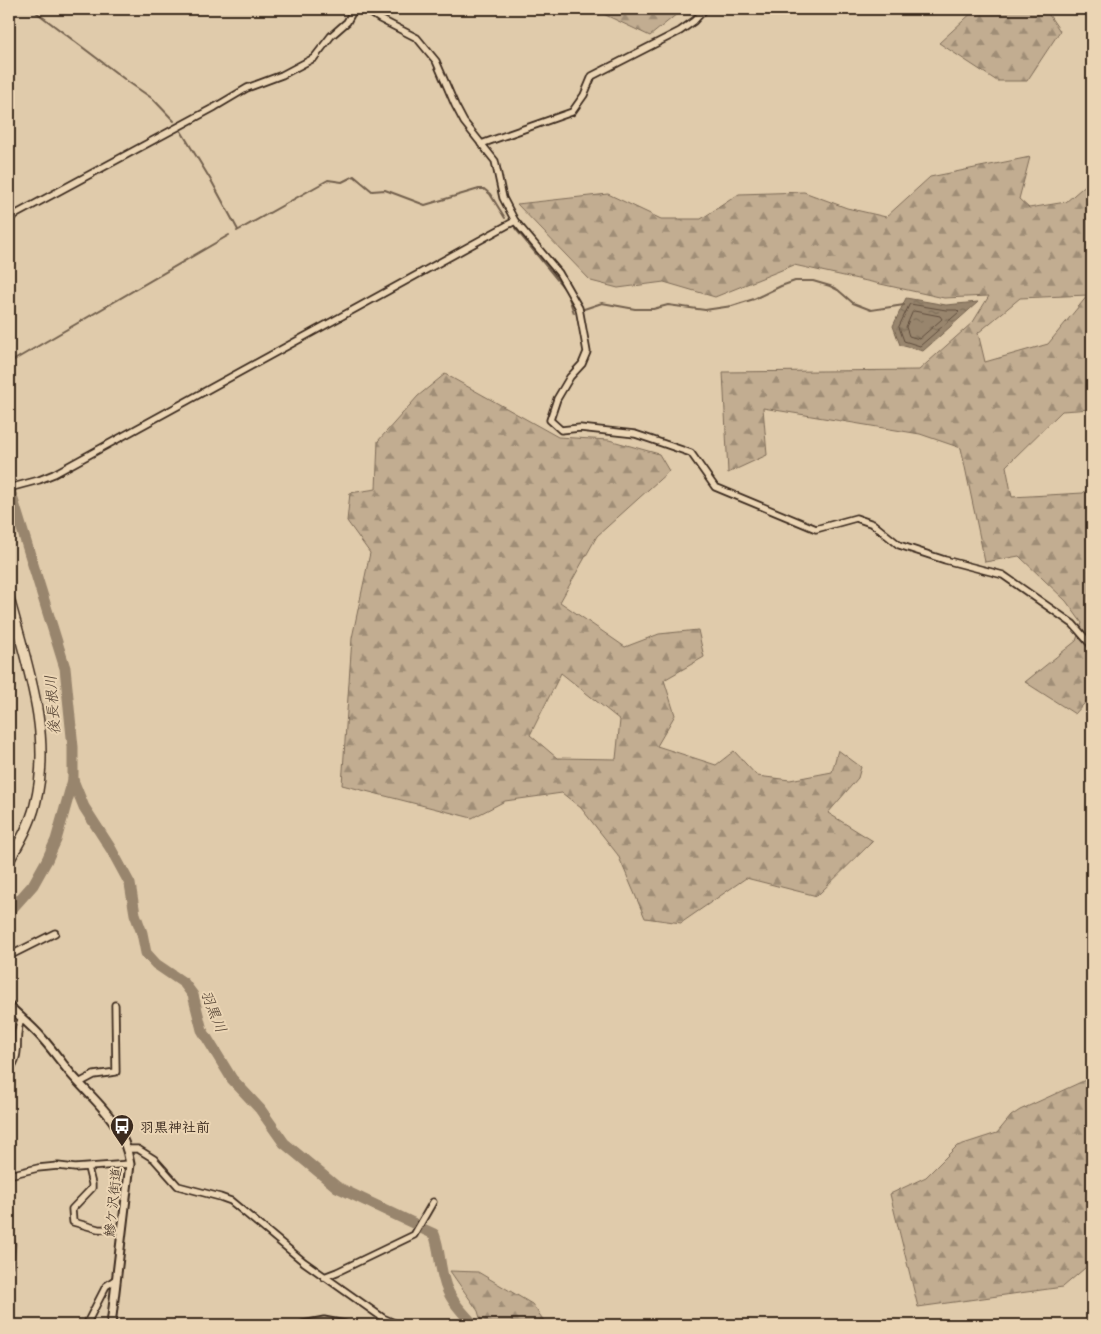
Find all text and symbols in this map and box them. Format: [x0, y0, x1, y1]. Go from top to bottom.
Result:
water label: 後長根川 [39, 674, 65, 736]
water label: 羽黒川 [196, 986, 232, 1036]
bus stop icon: 羽黒神社前 [109, 1113, 135, 1147]
place label: 羽黒神社前 [140, 1117, 210, 1136]
street label: 鰺ケ沢街道 [99, 1166, 125, 1238]

